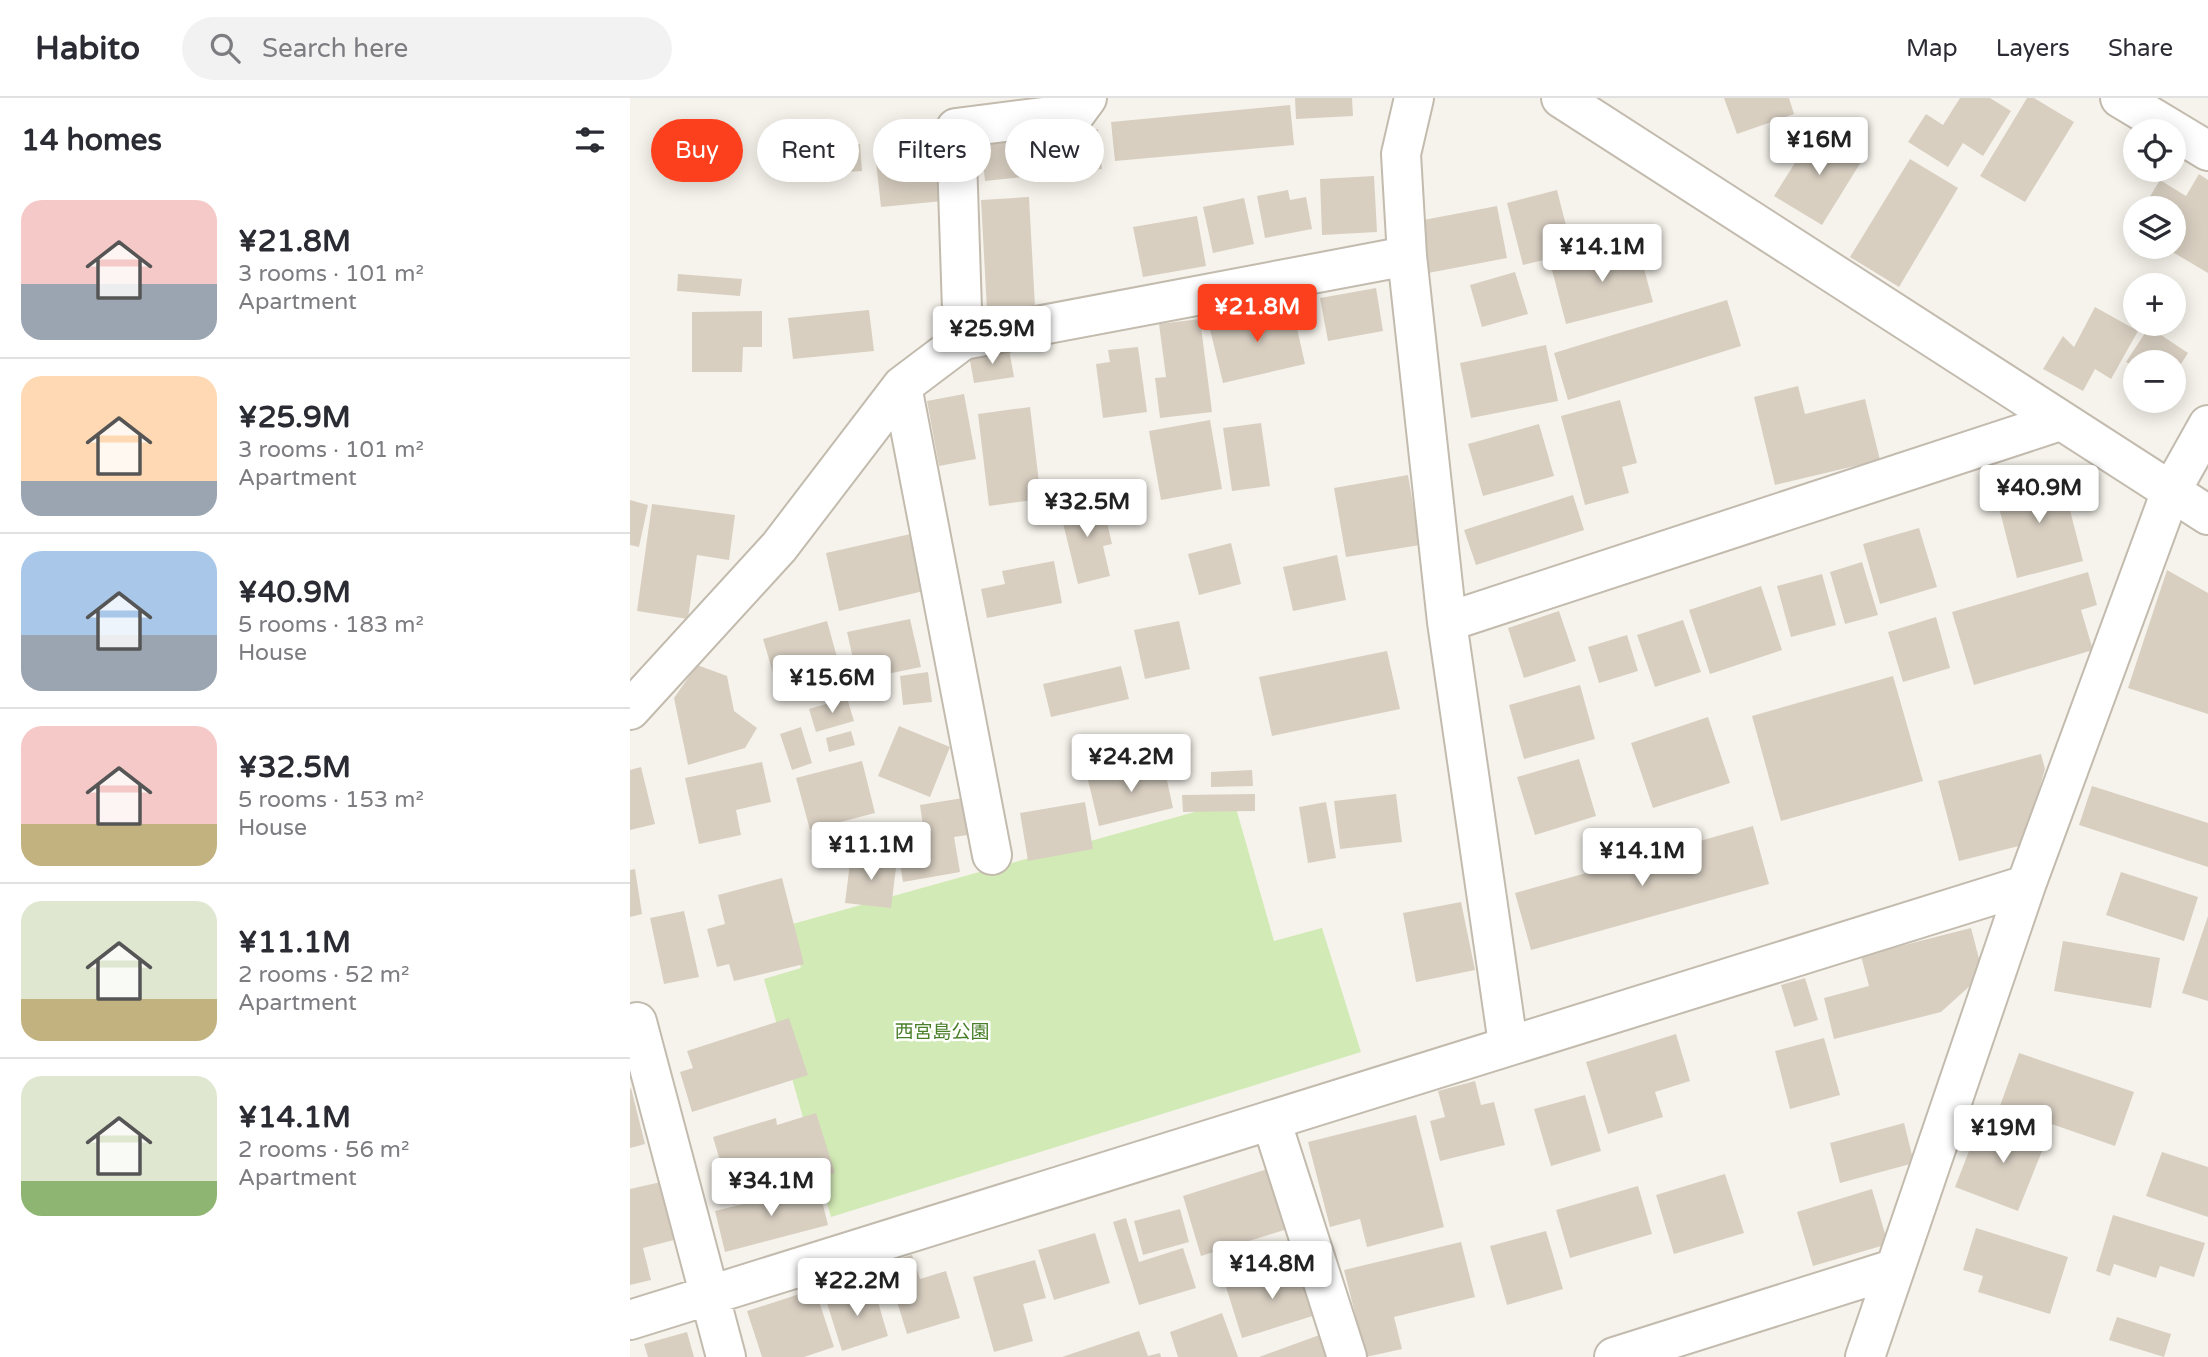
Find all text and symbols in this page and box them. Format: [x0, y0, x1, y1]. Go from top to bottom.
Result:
search box [182, 17, 672, 80]
text: Habito [35, 29, 140, 68]
icon: search [206, 29, 244, 67]
text: Search here [262, 33, 408, 64]
text: Map [1906, 34, 1958, 63]
text: Layers [1996, 34, 2070, 63]
text: Share [2108, 34, 2173, 63]
pin: ¥16M [1778, 118, 1860, 177]
chip: Buy [651, 119, 743, 182]
chip: Rent [757, 119, 859, 182]
chip: Filters [873, 119, 991, 182]
chip: New [1005, 119, 1104, 182]
map controls [2123, 119, 2186, 413]
button: locate [2123, 119, 2186, 182]
icon: filters [571, 121, 609, 159]
text: 14 homes [21, 122, 162, 159]
text: ¥16M [1786, 126, 1852, 154]
button: layers [2123, 196, 2186, 259]
text: ¥21.8M [238, 223, 351, 260]
pin: ¥14.1M [1545, 225, 1659, 284]
icon: home [77, 228, 161, 312]
text: ¥14.1M [1559, 233, 1645, 261]
text: 3 rooms · 101 m² [238, 260, 424, 288]
button: + [2123, 273, 2186, 336]
pin: ¥21.8M [1200, 285, 1314, 344]
text: Apartment [238, 288, 357, 316]
text: ¥21.8M [1214, 293, 1300, 321]
pin: ¥25.9M [935, 306, 1049, 366]
text: ¥25.9M [949, 315, 1035, 343]
button: − [2123, 350, 2186, 413]
text: ¥25.9M [238, 399, 351, 436]
icon: home [77, 404, 161, 488]
text: 3 rooms · 101 m² [238, 436, 424, 464]
text: Apartment [238, 464, 357, 492]
pin: ¥40.9M [1982, 466, 2096, 525]
text: ¥40.9M [1996, 474, 2082, 502]
pin: ¥32.5M [1030, 480, 1144, 539]
text: ¥32.5M [1044, 488, 1130, 516]
text: ¥40.9M [238, 574, 351, 611]
icon: home [77, 579, 161, 663]
text: 5 rooms · 183 m² [238, 611, 424, 639]
text: House [238, 639, 307, 667]
pin: ¥15.6M [775, 656, 889, 715]
text: ¥15.6M [789, 664, 875, 692]
pin: ¥24.2M [1074, 734, 1188, 794]
text: ¥24.2M [1088, 743, 1174, 771]
text: ¥32.5M [238, 749, 351, 786]
icon: home [77, 754, 161, 838]
text: 5 rooms · 153 m² [238, 786, 424, 814]
text: House [238, 814, 307, 842]
pin: ¥11.1M [814, 822, 928, 882]
pin: ¥14.1M [1585, 828, 1699, 888]
text: ¥11.1M [828, 831, 914, 859]
text: ¥14.1M [1599, 837, 1685, 865]
text: ¥11.1M [238, 924, 351, 961]
icon: home [77, 929, 161, 1013]
text: 2 rooms · 52 m² [238, 961, 409, 989]
text: Apartment [238, 989, 357, 1017]
park label: 西宮島公園 [894, 1021, 990, 1043]
text: ¥14.1M [238, 1099, 351, 1136]
icon: home [77, 1104, 161, 1188]
pin: ¥19M [1962, 1105, 2044, 1165]
text: ¥19M [1970, 1114, 2036, 1142]
text: 2 rooms · 56 m² [238, 1136, 409, 1164]
pin: ¥34.1M [714, 1158, 828, 1218]
text: Apartment [238, 1164, 357, 1192]
text: ¥34.1M [728, 1167, 814, 1195]
pin: ¥14.8M [1215, 1242, 1329, 1301]
text: ¥14.8M [1229, 1250, 1315, 1278]
pin: ¥22.2M [800, 1258, 914, 1318]
text: ¥22.2M [814, 1267, 900, 1295]

